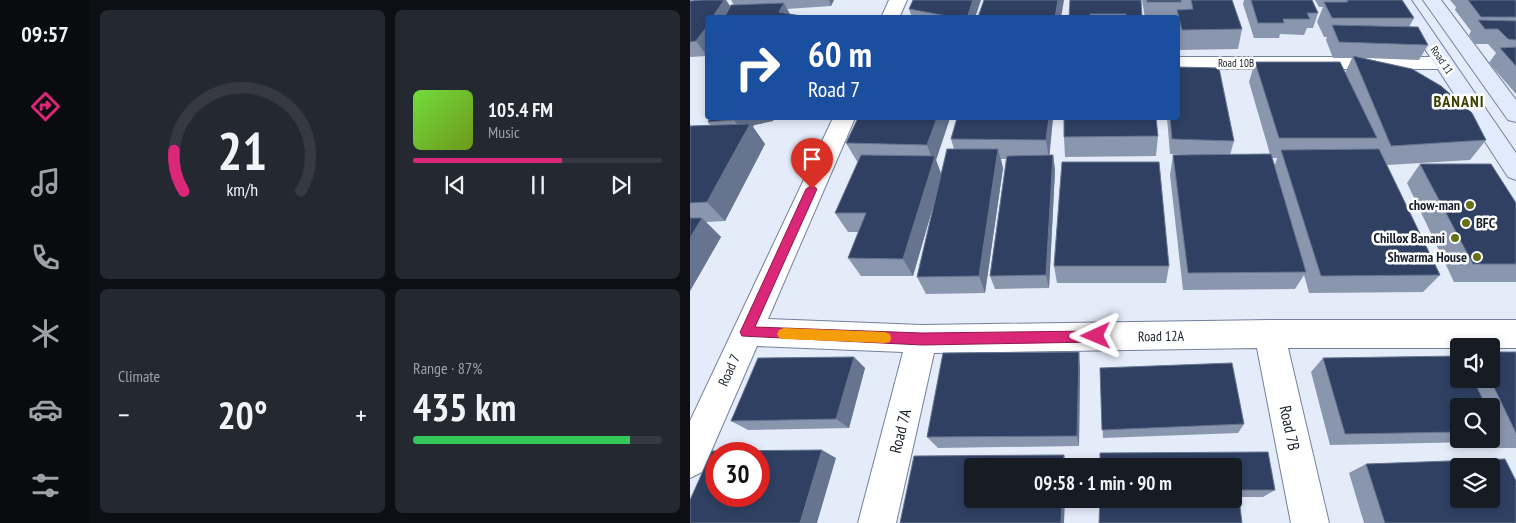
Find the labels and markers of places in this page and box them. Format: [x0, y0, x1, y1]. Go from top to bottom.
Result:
pin [791, 138, 833, 189]
place label: chow-man [1409, 196, 1460, 214]
marker: chow-man [1464, 199, 1476, 211]
place label: BFC [1476, 214, 1496, 232]
marker: BFC [1460, 217, 1472, 229]
place label: Chillox Banani [1374, 229, 1445, 247]
marker: Chillox Banani [1449, 232, 1461, 244]
place label: Shwarma House [1388, 248, 1467, 266]
marker: Shwarma House [1471, 251, 1483, 263]

